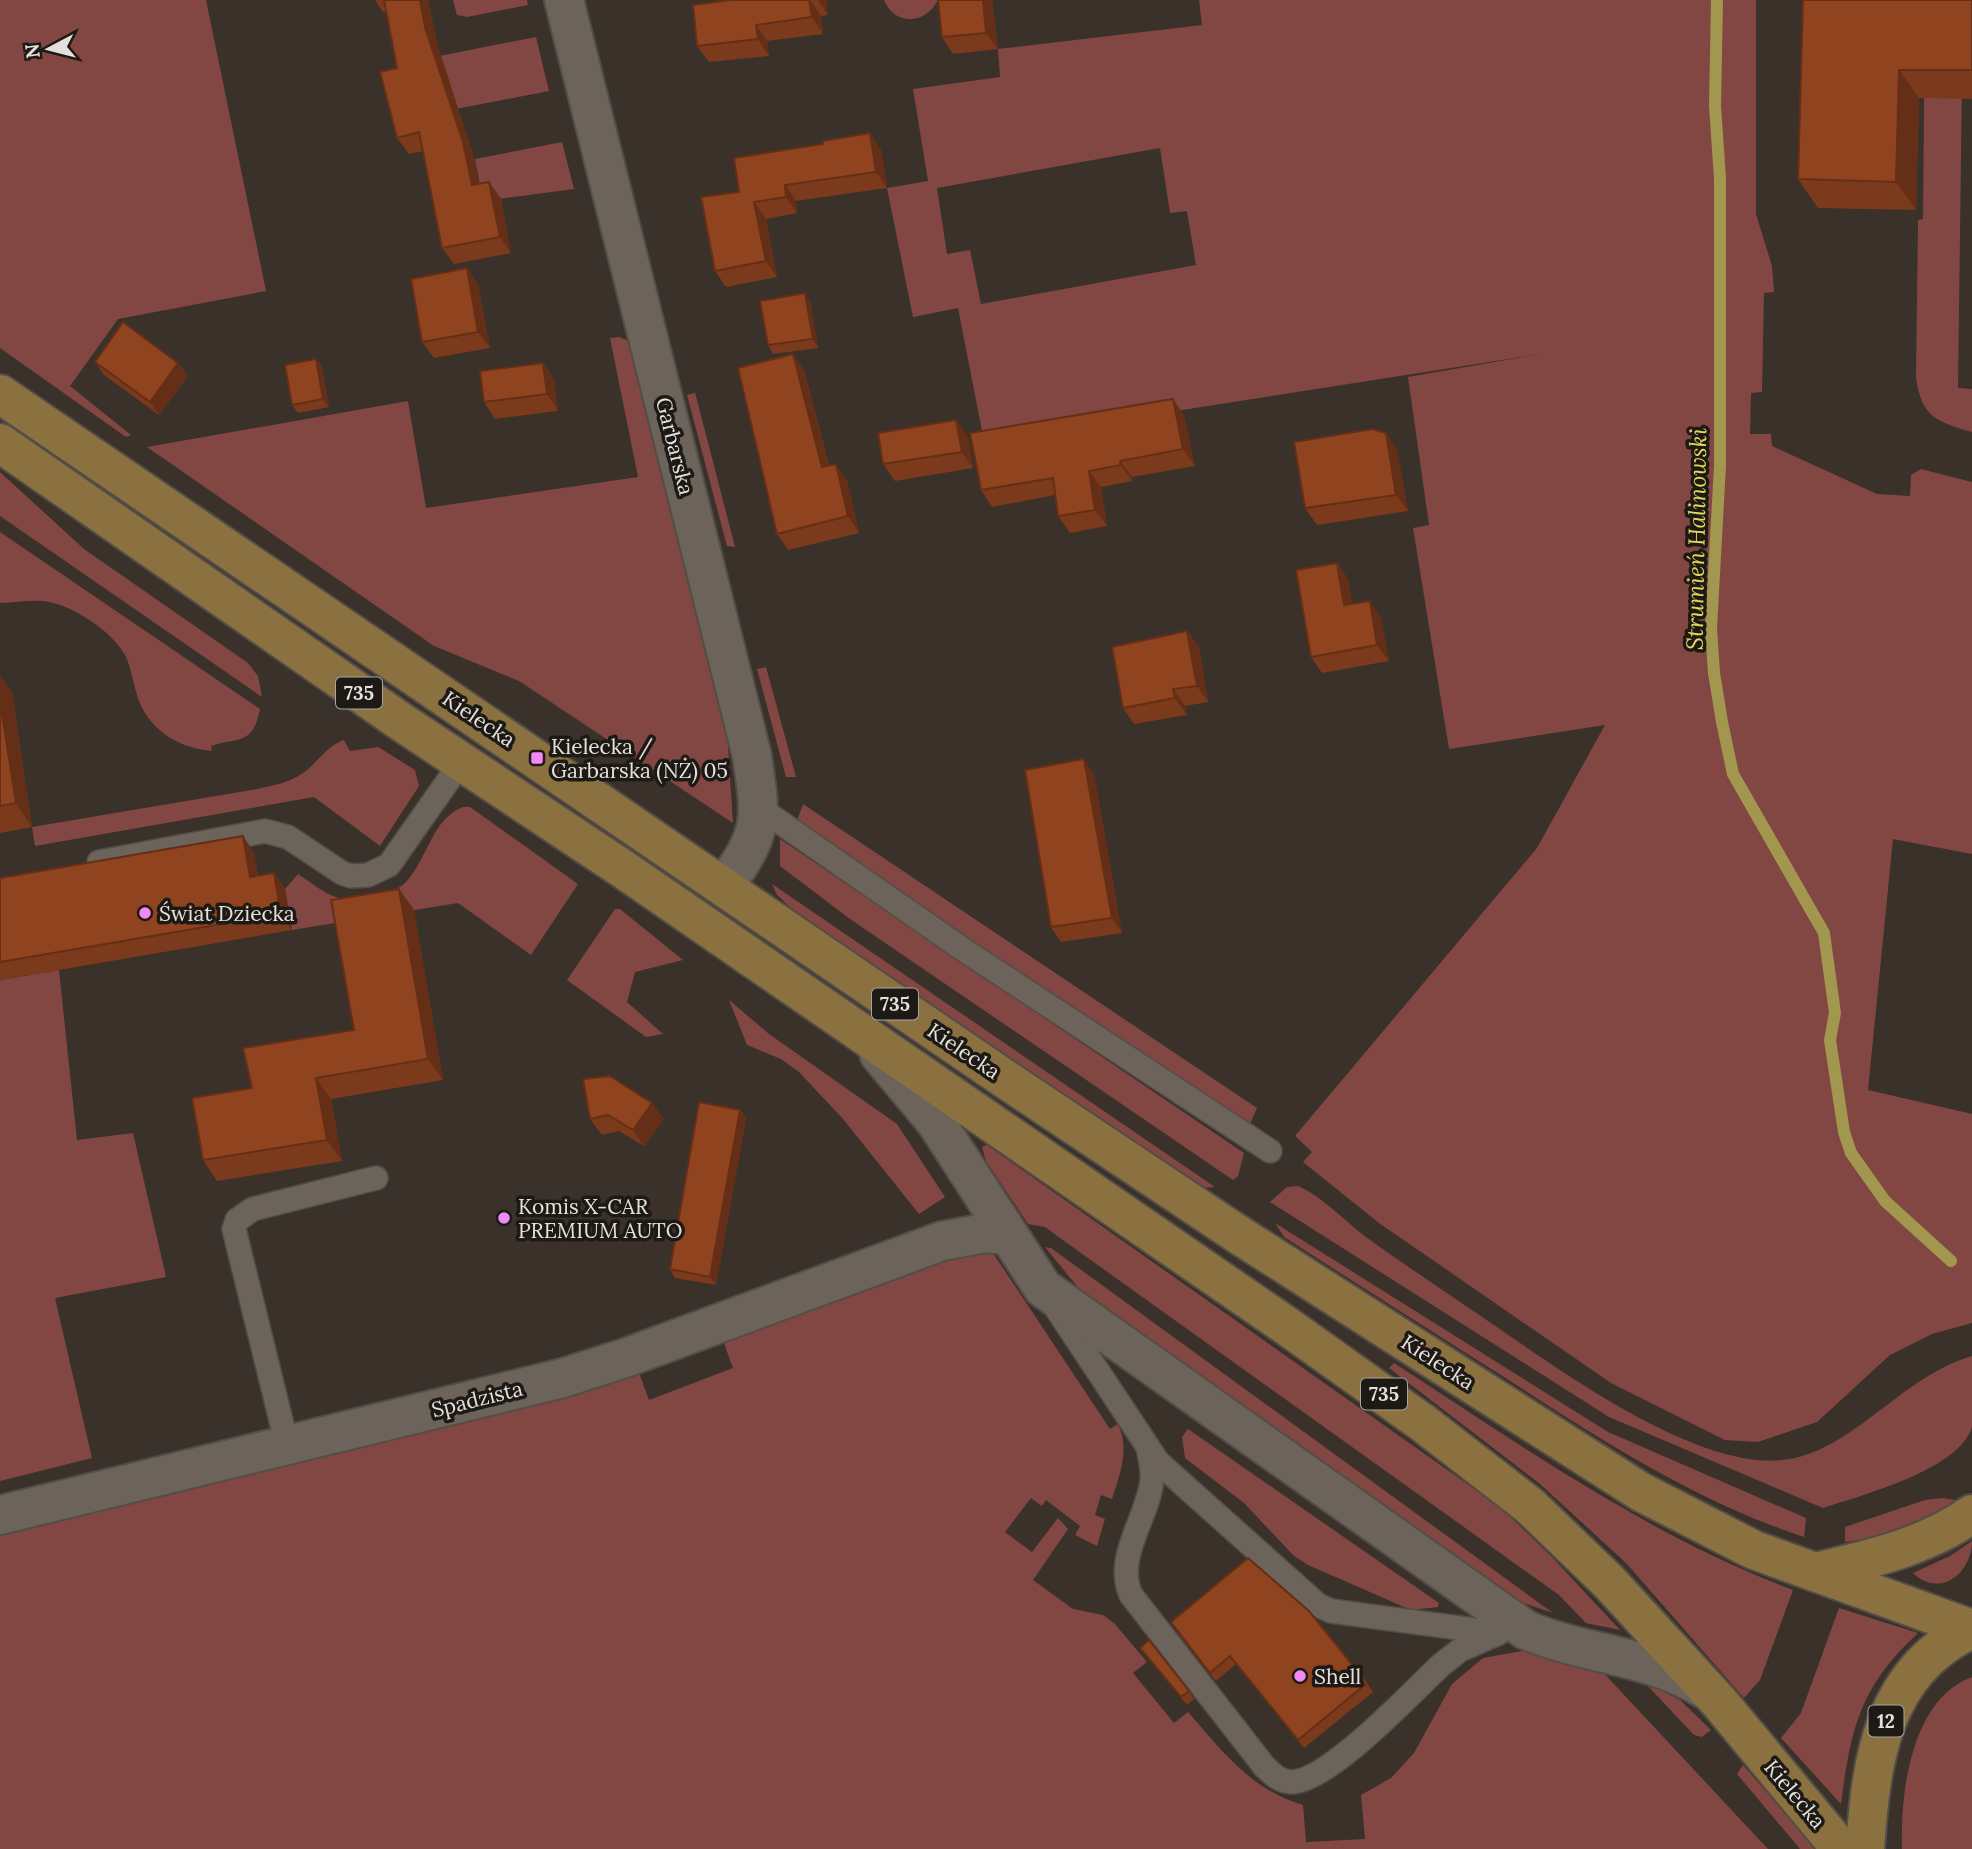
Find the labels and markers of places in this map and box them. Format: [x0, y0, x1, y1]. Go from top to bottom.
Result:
place label: Kielecka / Garbarska (NŻ) 05 [551, 733, 728, 784]
marker: Kielecka / Garbarska (NŻ) 05 [529, 750, 545, 766]
place label: Świat Dziecka [159, 900, 295, 927]
marker: Świat Dziecka [137, 905, 153, 921]
place label: Komis X-CAR PREMIUM AUTO [518, 1193, 682, 1244]
marker: Komis X-CAR PREMIUM AUTO [496, 1210, 512, 1226]
place label: Shell [1314, 1663, 1361, 1690]
marker: Shell [1292, 1668, 1308, 1684]

